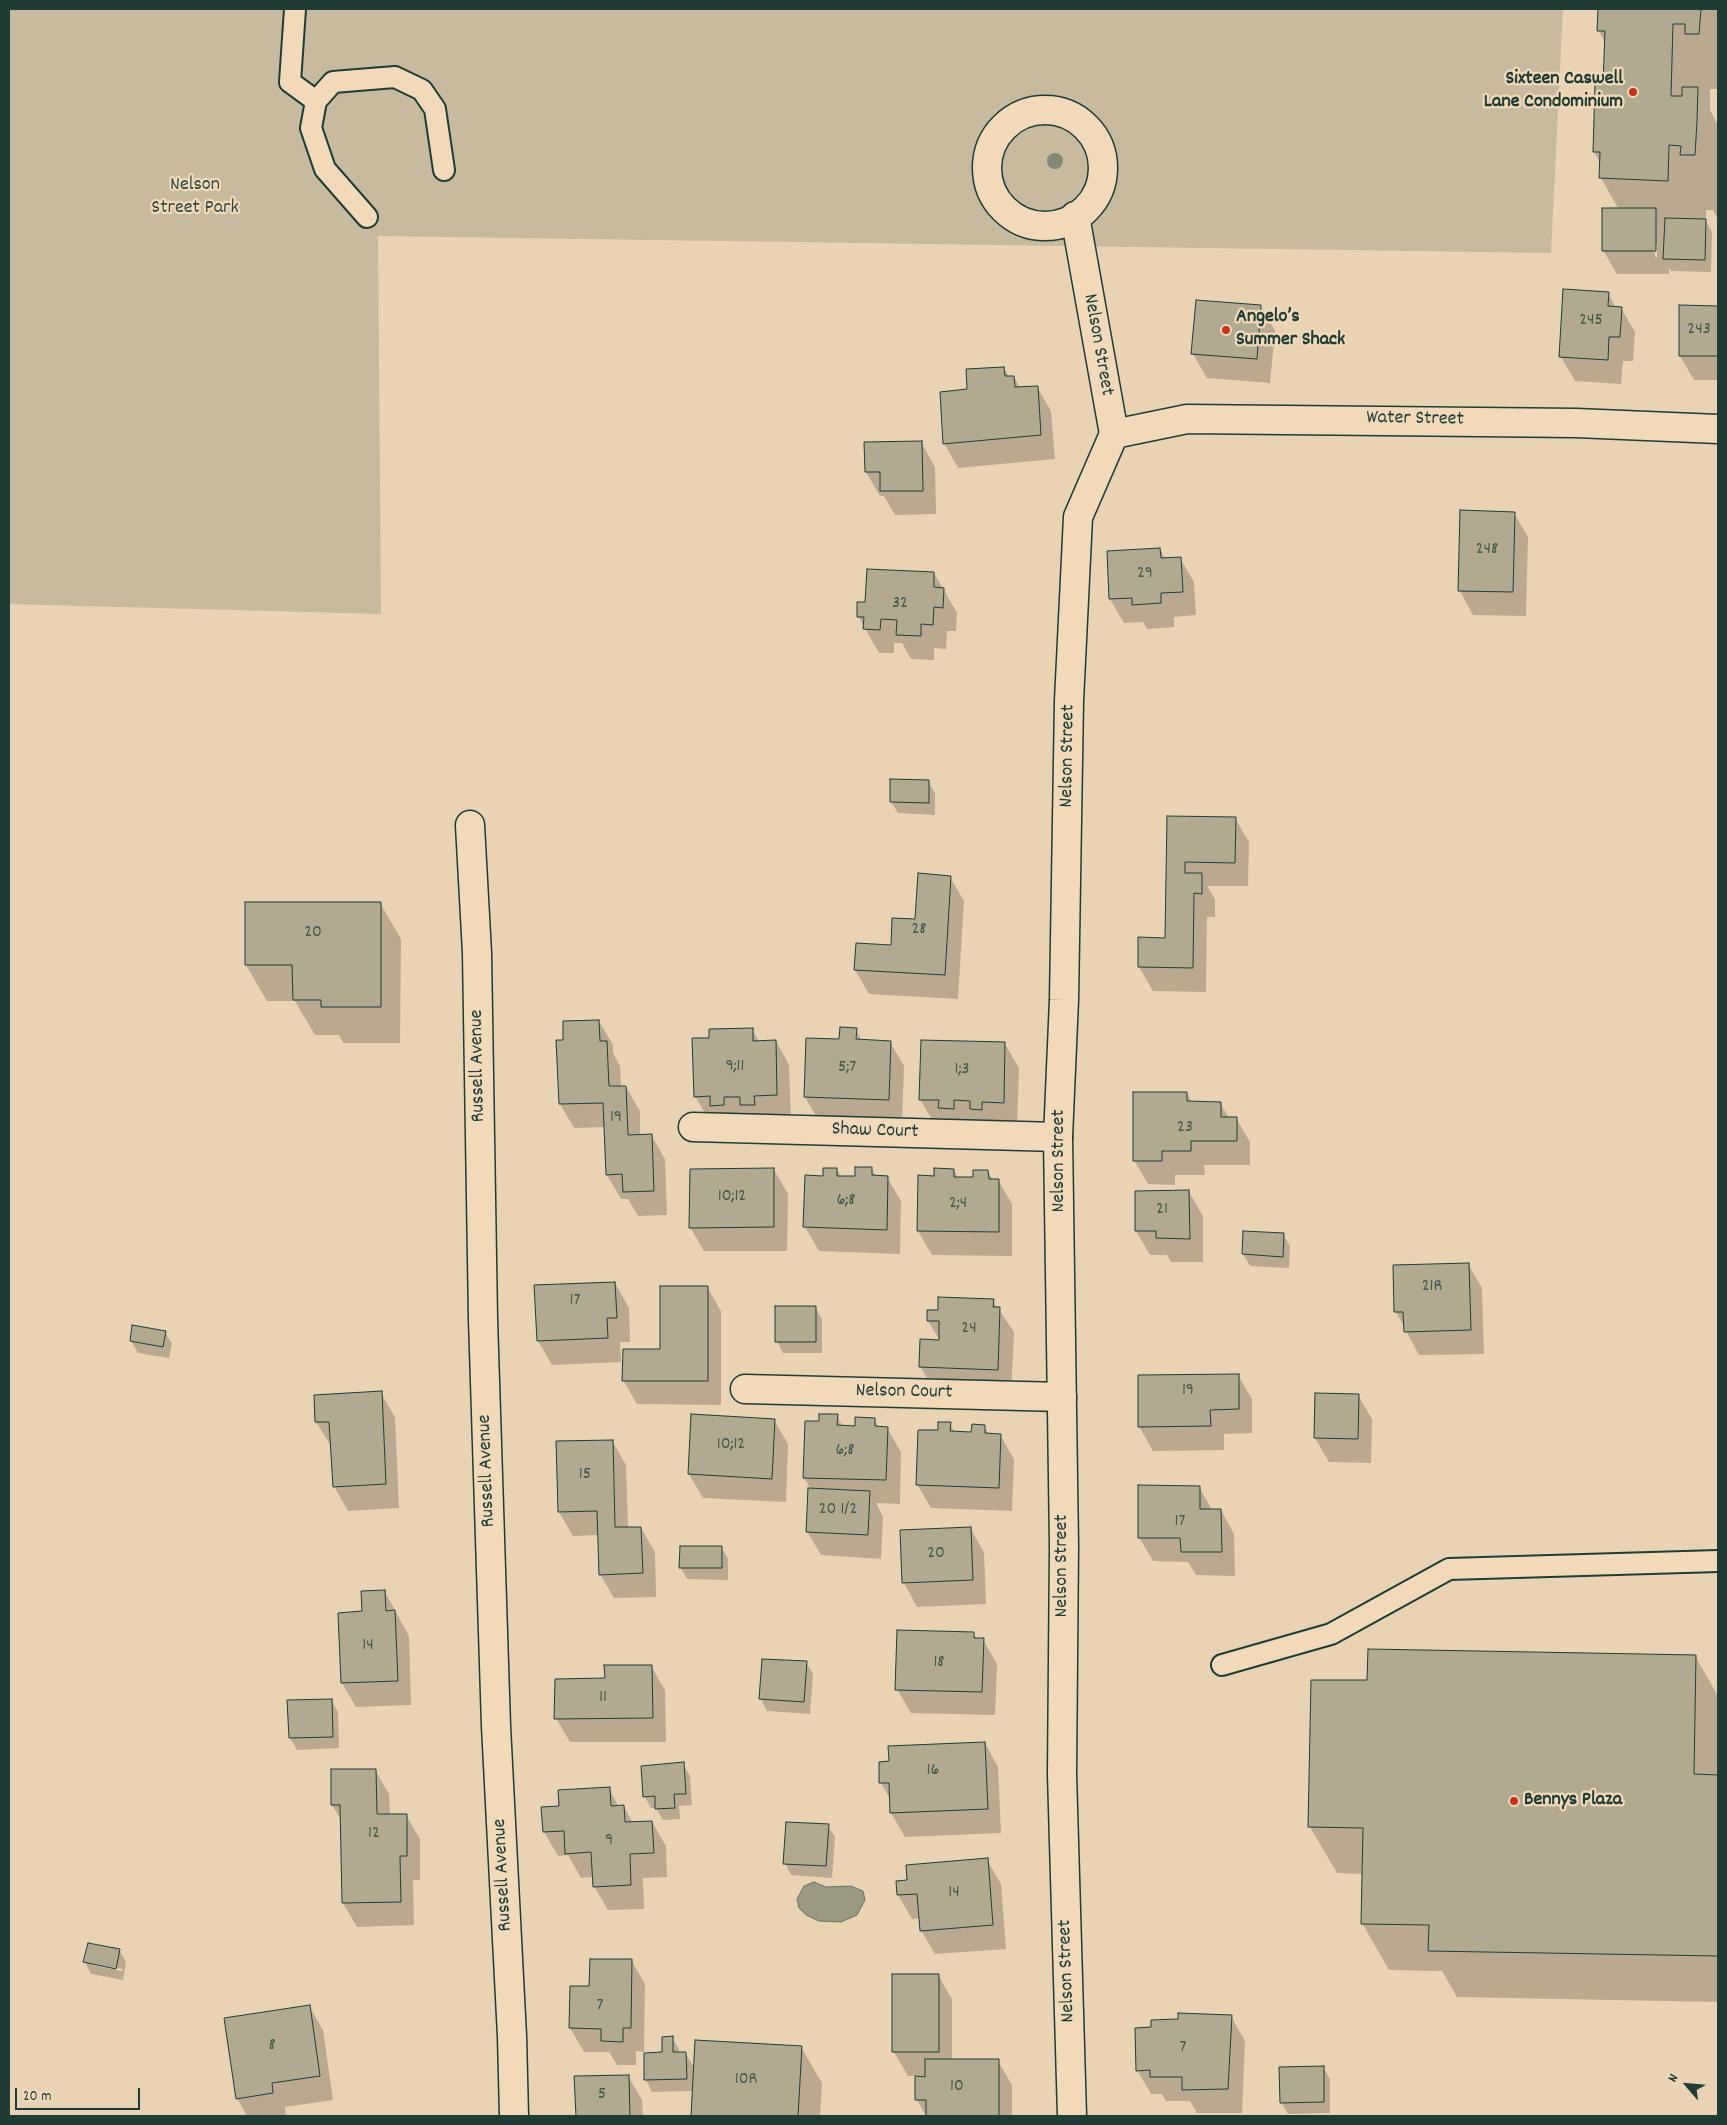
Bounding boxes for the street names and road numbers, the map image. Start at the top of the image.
street label: Nelson Street [1076,292,1118,398]
street label: Water Street [1366,407,1464,433]
street label: Nelson Street [1056,704,1082,808]
street label: Russell Avenue [466,1009,492,1123]
street label: Nelson Street [1048,1109,1072,1213]
street label: Shaw Court [831,1118,919,1146]
street label: Nelson Court [855,1380,953,1406]
street label: Russell Avenue [474,1414,502,1528]
street label: Nelson Street [1051,1514,1075,1618]
street label: Russell Avenue [489,1818,519,1932]
street label: Nelson Street [1054,1919,1082,2023]

